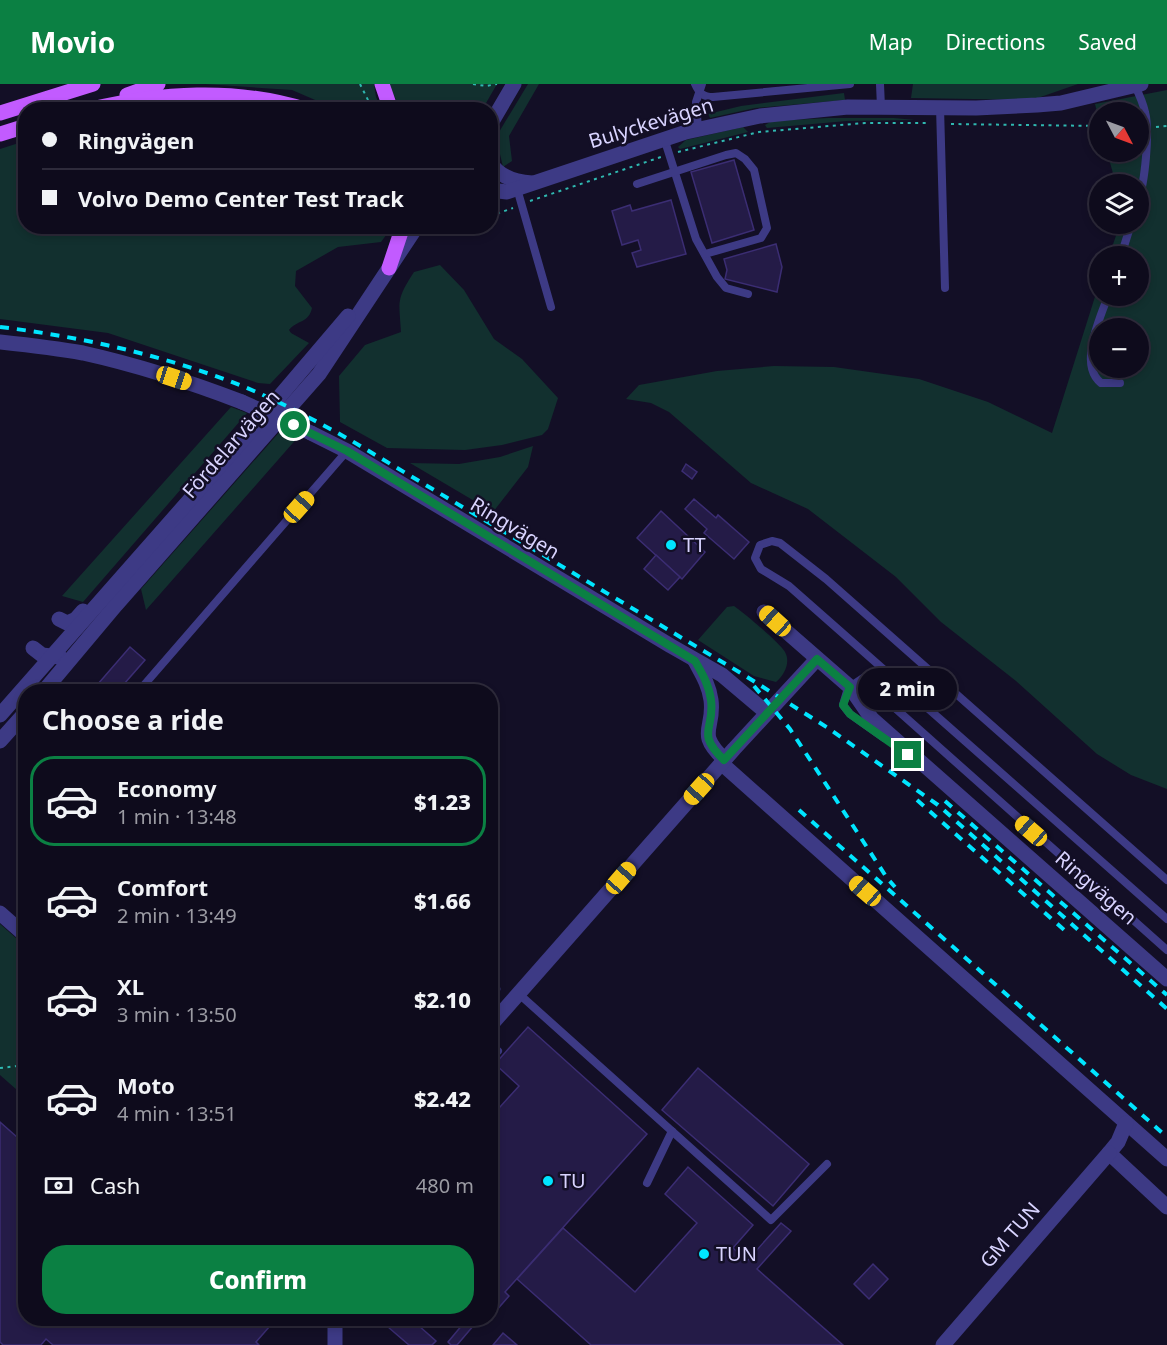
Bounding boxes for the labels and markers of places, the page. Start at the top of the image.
place label: TT [683,531,706,558]
marker: TT [664,538,678,552]
place label: TU [560,1167,586,1194]
marker: TU [541,1174,555,1188]
place label: TUN [716,1240,757,1267]
marker: TUN [697,1247,711,1261]

